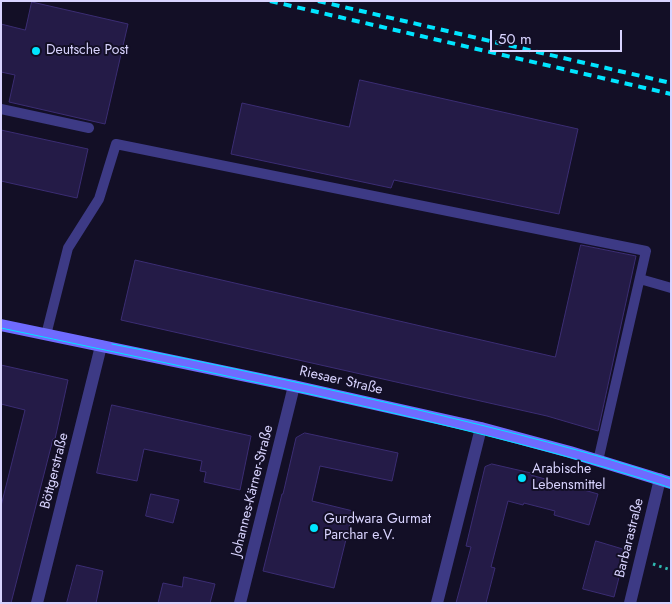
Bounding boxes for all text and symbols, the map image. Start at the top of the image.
scale bar [492,20,624,52]
text: 50 m [498,28,532,50]
place label: Deutsche Post [46,43,128,59]
marker: Deutsche Post [30,45,42,57]
street label: Riesaer Straße [298,363,384,399]
street label: Johannes-Kärner-Straße [229,423,277,559]
street label: Böttgerstraße [37,431,73,511]
place label: Arabische Lebensmittel [532,462,605,494]
marker: Arabische Lebensmittel [516,472,528,484]
street label: Barbarastraße [612,497,648,579]
place label: Gurdwara Gurmat Parchar e.V. [324,512,431,544]
marker: Gurdwara Gurmat Parchar e.V. [308,522,320,534]

